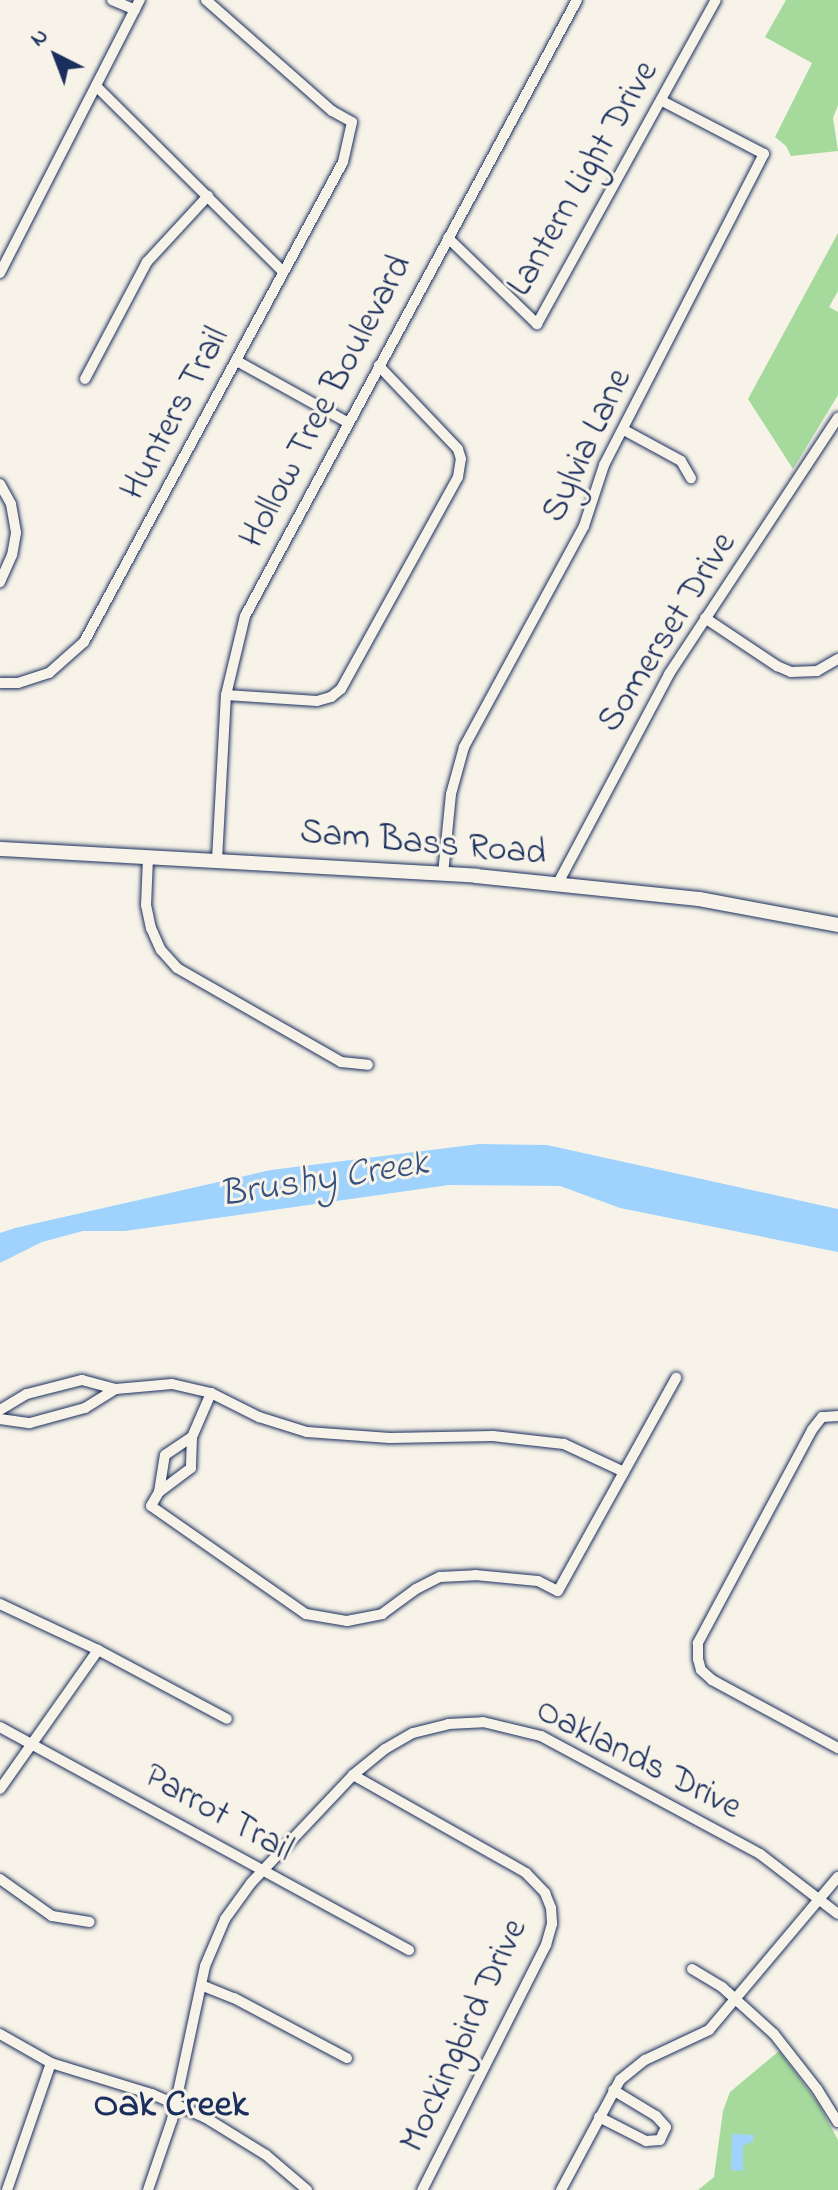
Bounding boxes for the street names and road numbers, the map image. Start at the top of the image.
street label: Lantern Light Drive [499,54,669,304]
street label: Hollow Tree Boulevard [232,248,422,556]
street label: Hunters Trail [112,320,240,508]
street label: Sylvia Lane [534,362,642,530]
street label: Somerset Drive [589,525,747,741]
street label: Sam Bass Road [298,812,548,876]
street label: Oaklands Drive [528,1690,748,1830]
street label: Parrot Trail [136,1755,300,1873]
street label: Mockingbird Drive [392,1913,538,2159]

